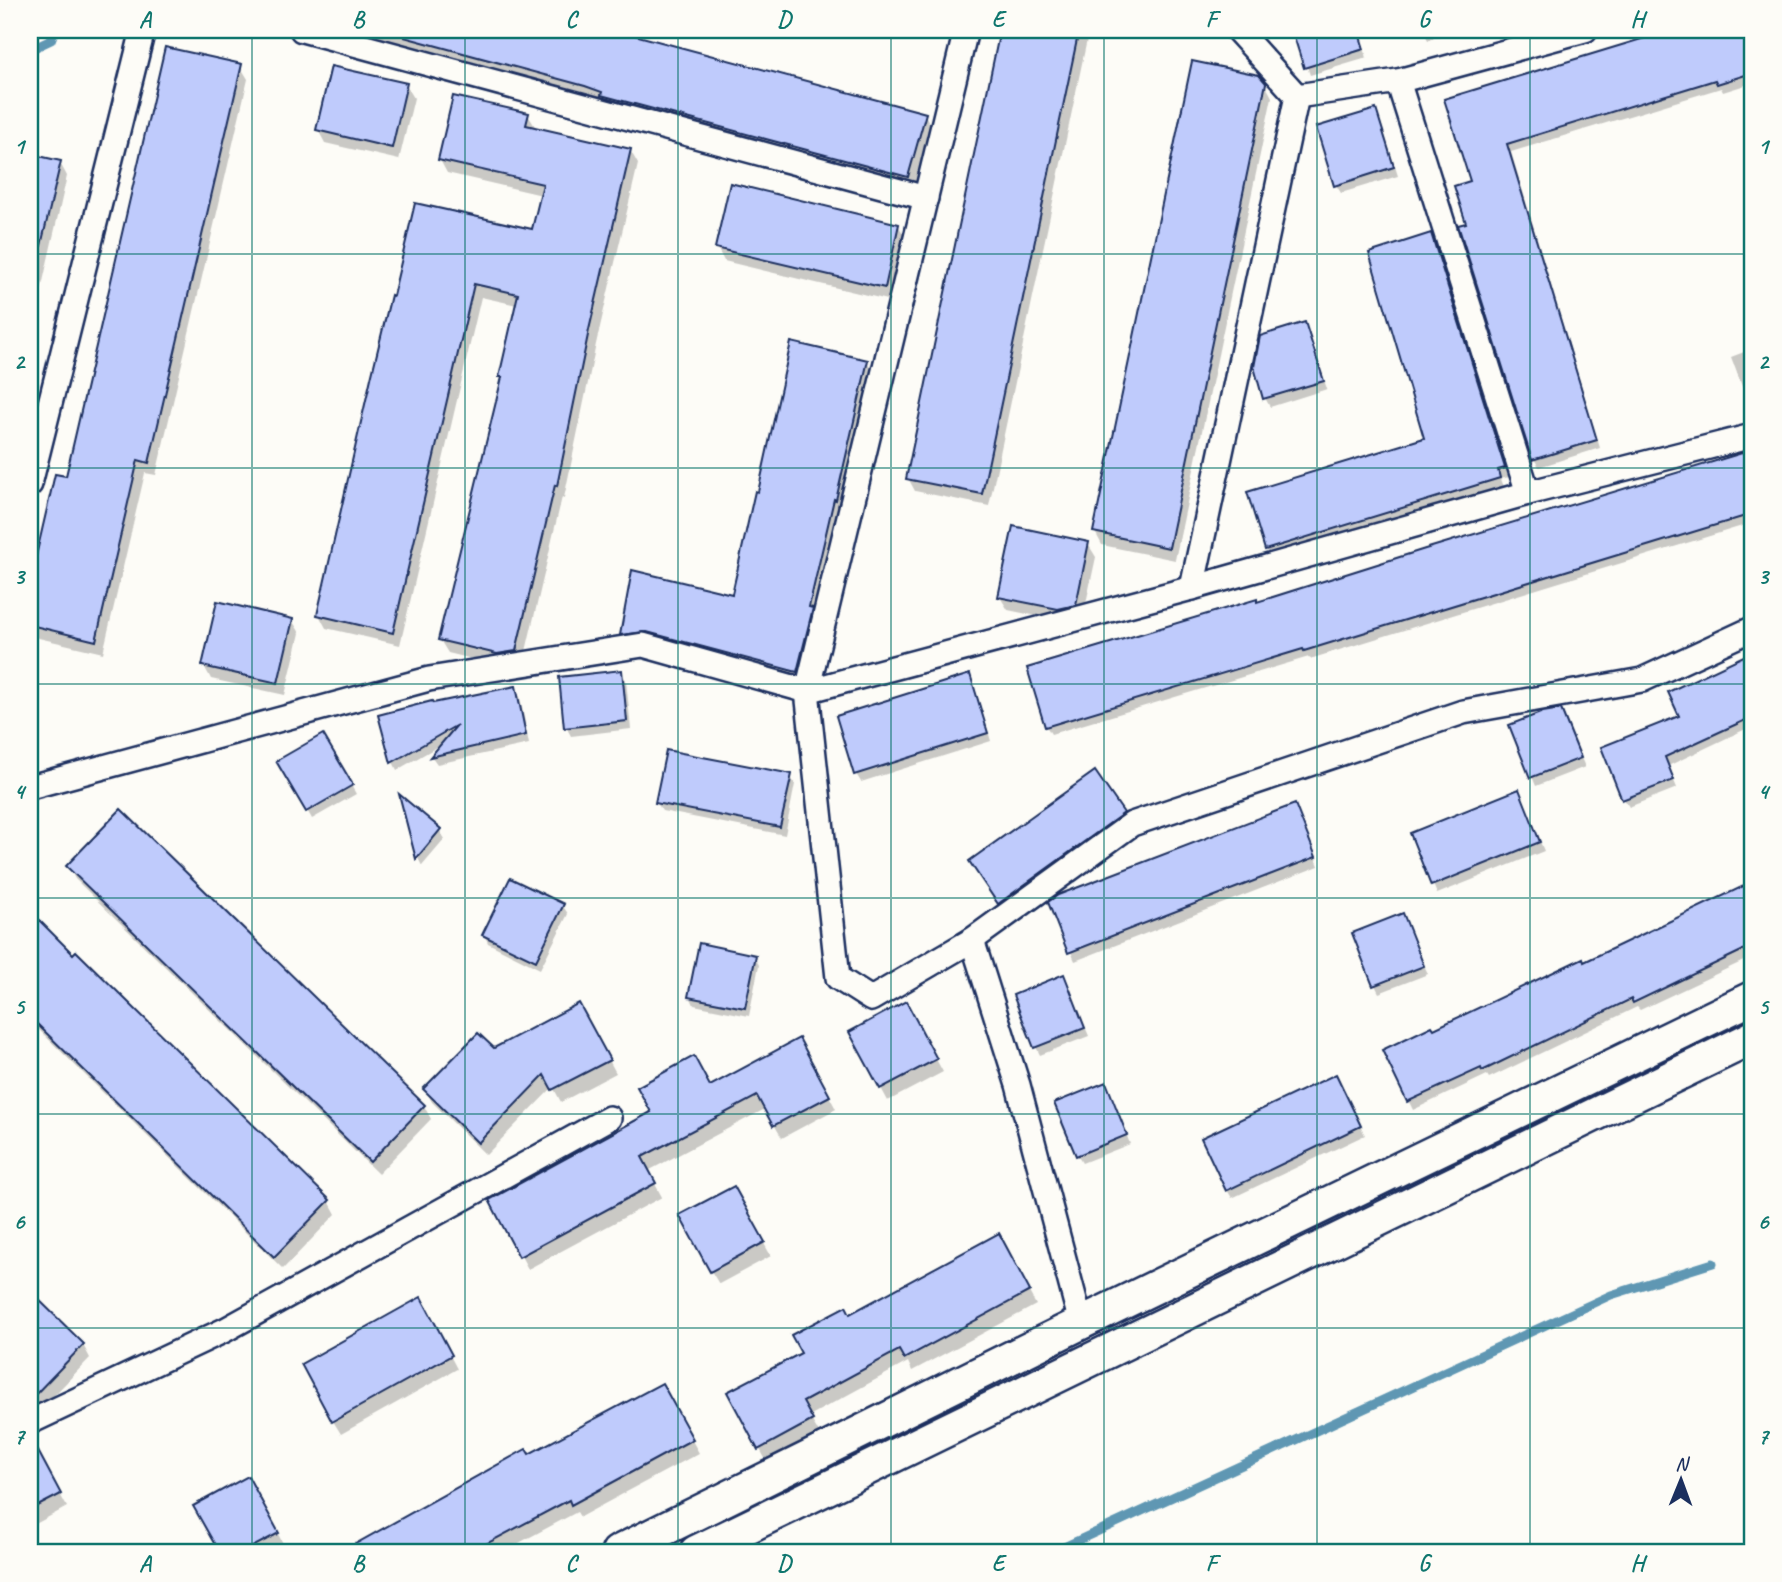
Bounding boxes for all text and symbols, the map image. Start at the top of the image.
text: A [139,5,153,34]
text: B [352,5,366,34]
text: C [566,5,580,34]
text: D [777,5,793,34]
text: E [992,5,1008,34]
text: F [1206,5,1222,34]
text: G [1418,5,1433,34]
text: H [1630,5,1648,34]
text: 1 [14,132,27,161]
text: 1 [1758,132,1771,161]
text: 2 [14,347,27,376]
text: 2 [1758,347,1771,376]
text: 3 [14,562,27,591]
text: 3 [1758,562,1771,591]
text: 4 [14,777,27,806]
text: 4 [1758,777,1771,806]
text: 5 [14,992,26,1021]
text: 5 [1758,992,1770,1021]
text: 6 [14,1207,27,1236]
text: 6 [1758,1207,1771,1236]
text: 7 [14,1422,27,1451]
text: 7 [1758,1422,1771,1451]
north arrow [1646,1446,1716,1516]
text: N [1675,1452,1691,1476]
text: A [139,1549,153,1578]
text: B [352,1549,366,1578]
text: C [566,1549,580,1578]
text: D [777,1549,793,1578]
text: E [992,1549,1008,1578]
text: F [1206,1549,1222,1578]
text: G [1418,1549,1433,1578]
text: H [1630,1549,1648,1578]

